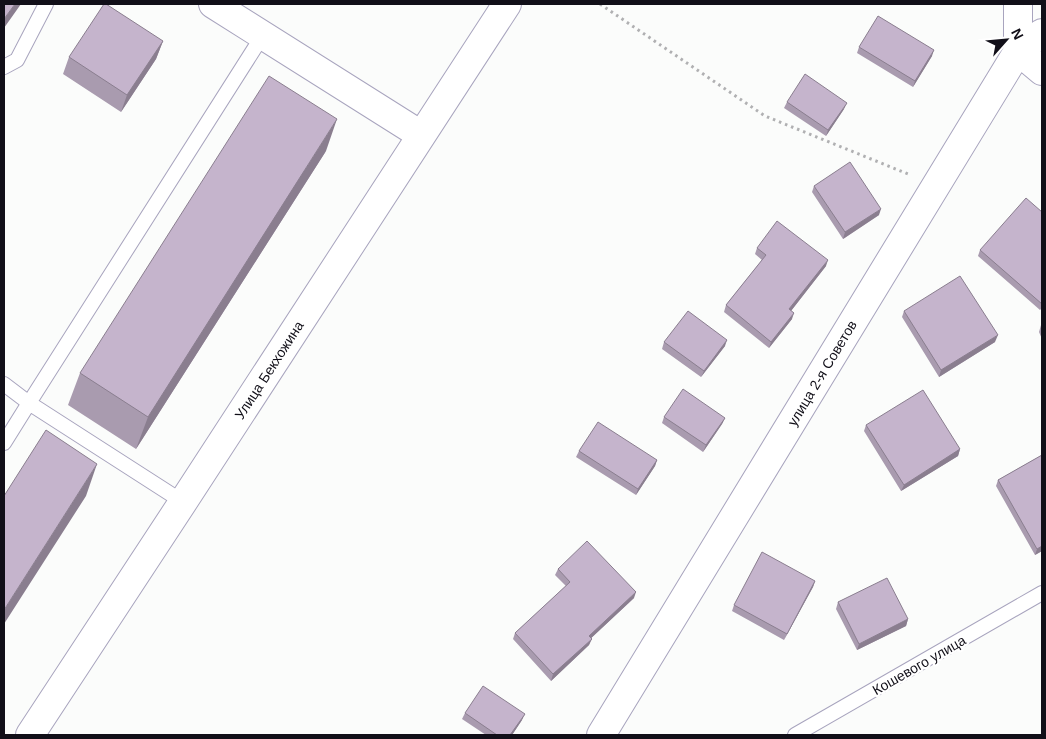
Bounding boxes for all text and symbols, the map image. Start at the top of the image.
north arrow [981,15,1031,65]
text: N [1008,26,1027,42]
street label: улица 2-я Советов [784,317,860,429]
street label: Улица Бекхожина [231,318,307,422]
street label: Кошевого улица [870,632,969,698]

